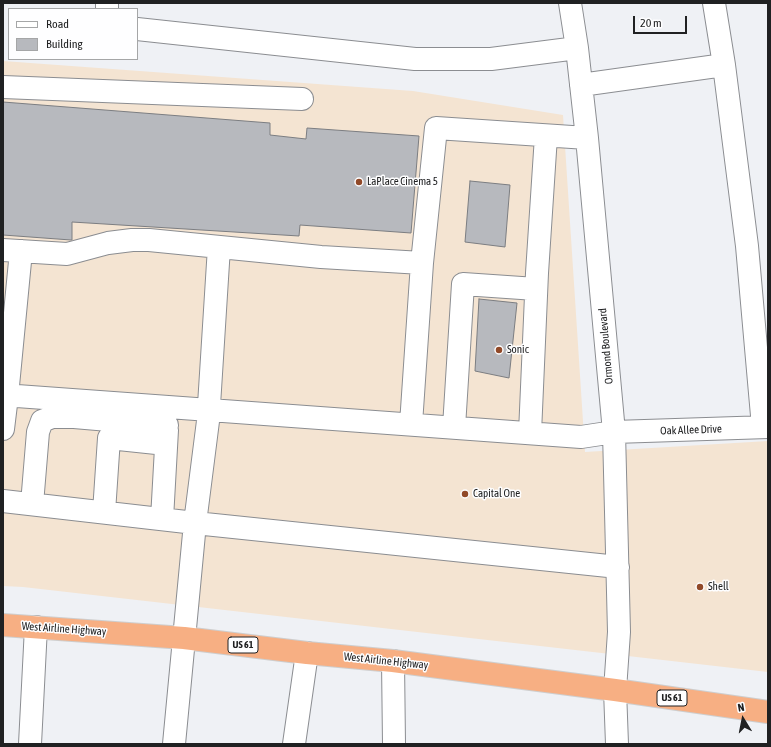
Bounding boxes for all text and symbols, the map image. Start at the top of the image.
legend [8,8,138,60]
scale bar [635,8,689,34]
text: 20 m [640,16,662,30]
text: Road [46,17,69,31]
text: Building [46,37,83,51]
place label: LaPlace Cinema 5 [367,175,438,189]
marker: LaPlace Cinema 5 [354,177,364,187]
street label: Ormond Boulevard [596,307,616,385]
place label: Sonic [507,343,529,357]
marker: Sonic [494,345,504,355]
street label: Oak Allee Drive [660,422,722,438]
place label: Capital One [473,487,520,501]
marker: Capital One [460,489,470,499]
place label: Shell [708,580,729,594]
marker: Shell [695,582,705,592]
street label: West Airline Highway [21,619,107,639]
road number: US 61 [228,637,258,653]
street label: West Airline Highway [343,650,429,672]
road number: US 61 [657,690,687,706]
north arrow [723,699,763,739]
text: N [737,701,745,714]

